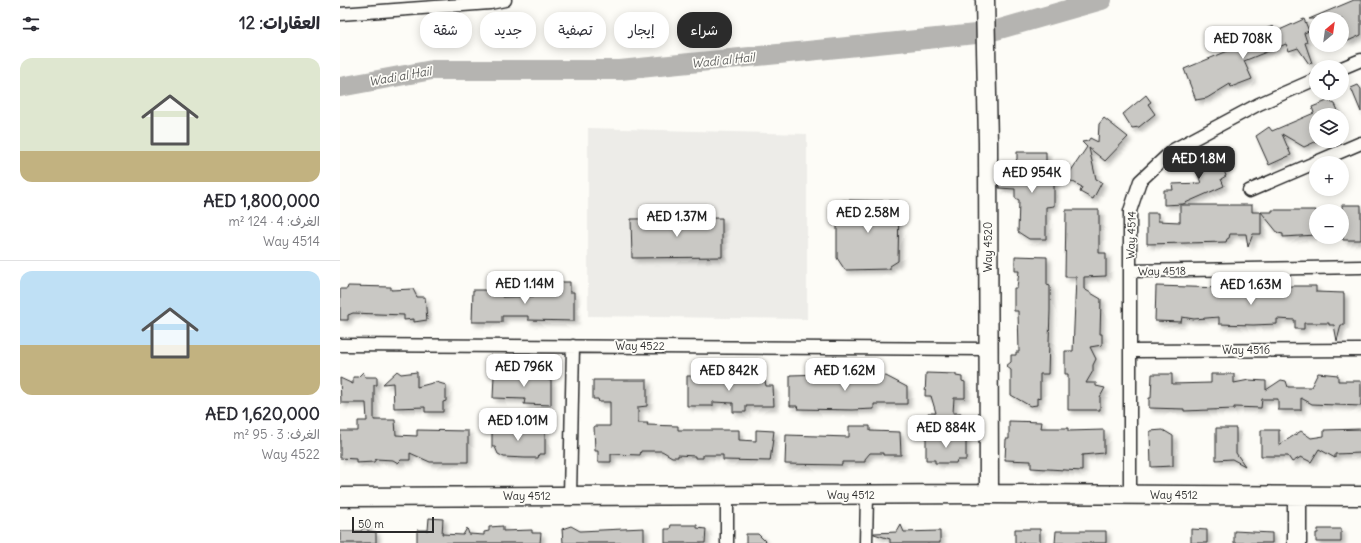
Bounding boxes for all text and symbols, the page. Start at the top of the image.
text: العقارات: 12 [239,12,320,34]
chip: شقة [420,12,472,48]
chip: جديد [480,12,536,48]
chip: تصفية [544,12,606,48]
chip: إيجار [614,12,669,48]
chip: شراء [677,12,732,48]
north arrow [1309,12,1349,52]
map controls [1309,12,1349,244]
icon: filters [20,13,42,35]
pin: AED 708K [1202,26,1284,60]
text: AED 708K [1214,30,1272,47]
water label: Wadi al Hail [691,49,757,71]
button: locate [1309,60,1349,100]
water label: Wadi al Hail [368,63,435,89]
icon: home [134,84,206,156]
button: layers [1309,108,1349,148]
pin: AED 1.8M [1158,146,1240,180]
text: AED 1.8M [1172,150,1226,167]
button: + [1309,156,1349,196]
pin: AED 954K [991,160,1073,194]
text: AED 954K [1003,164,1061,181]
text: AED 1,800,000 [203,190,320,212]
pin: AED 2.58M [822,200,914,234]
pin: AED 1.37M [631,204,723,238]
text: AED 2.58M [836,204,900,221]
button: − [1309,204,1349,244]
text: AED 1.37M [647,208,707,225]
street label: Way 4514 [1123,211,1139,259]
text: الغرف: 4 · 124 m² [228,213,320,230]
street label: Way 4520 [981,222,995,272]
text: Way 4514 [263,233,320,250]
street label: Way 4518 [1138,264,1186,278]
pin: AED 1.14M [479,271,571,305]
pin: AED 1.63M [1205,272,1297,306]
text: AED 1.14M [496,275,554,292]
text: AED 1.63M [1220,276,1282,293]
icon: home [134,297,206,369]
street label: Way 4522 [615,339,665,353]
street label: Way 4516 [1222,343,1270,357]
pin: AED 796K [483,354,565,388]
text: AED 796K [495,358,553,375]
pin: AED 842K [688,358,770,392]
pin: AED 1.62M [799,358,891,392]
text: AED 842K [700,362,758,379]
text: AED 1.62M [814,362,876,379]
text: AED 1,620,000 [205,403,320,425]
pin: AED 1.01M [472,408,564,442]
text: AED 1.01M [488,412,548,429]
pin: AED 884K [905,415,987,449]
text: AED 884K [917,419,975,436]
text: الغرف: 3 · 95 m² [233,426,320,443]
text: Way 4522 [262,446,320,463]
street label: Way 4512 [827,488,875,502]
street label: Way 4512 [1150,488,1198,502]
street label: Way 4512 [503,489,551,503]
scale bar [352,515,434,534]
text: 50 m [358,517,384,531]

